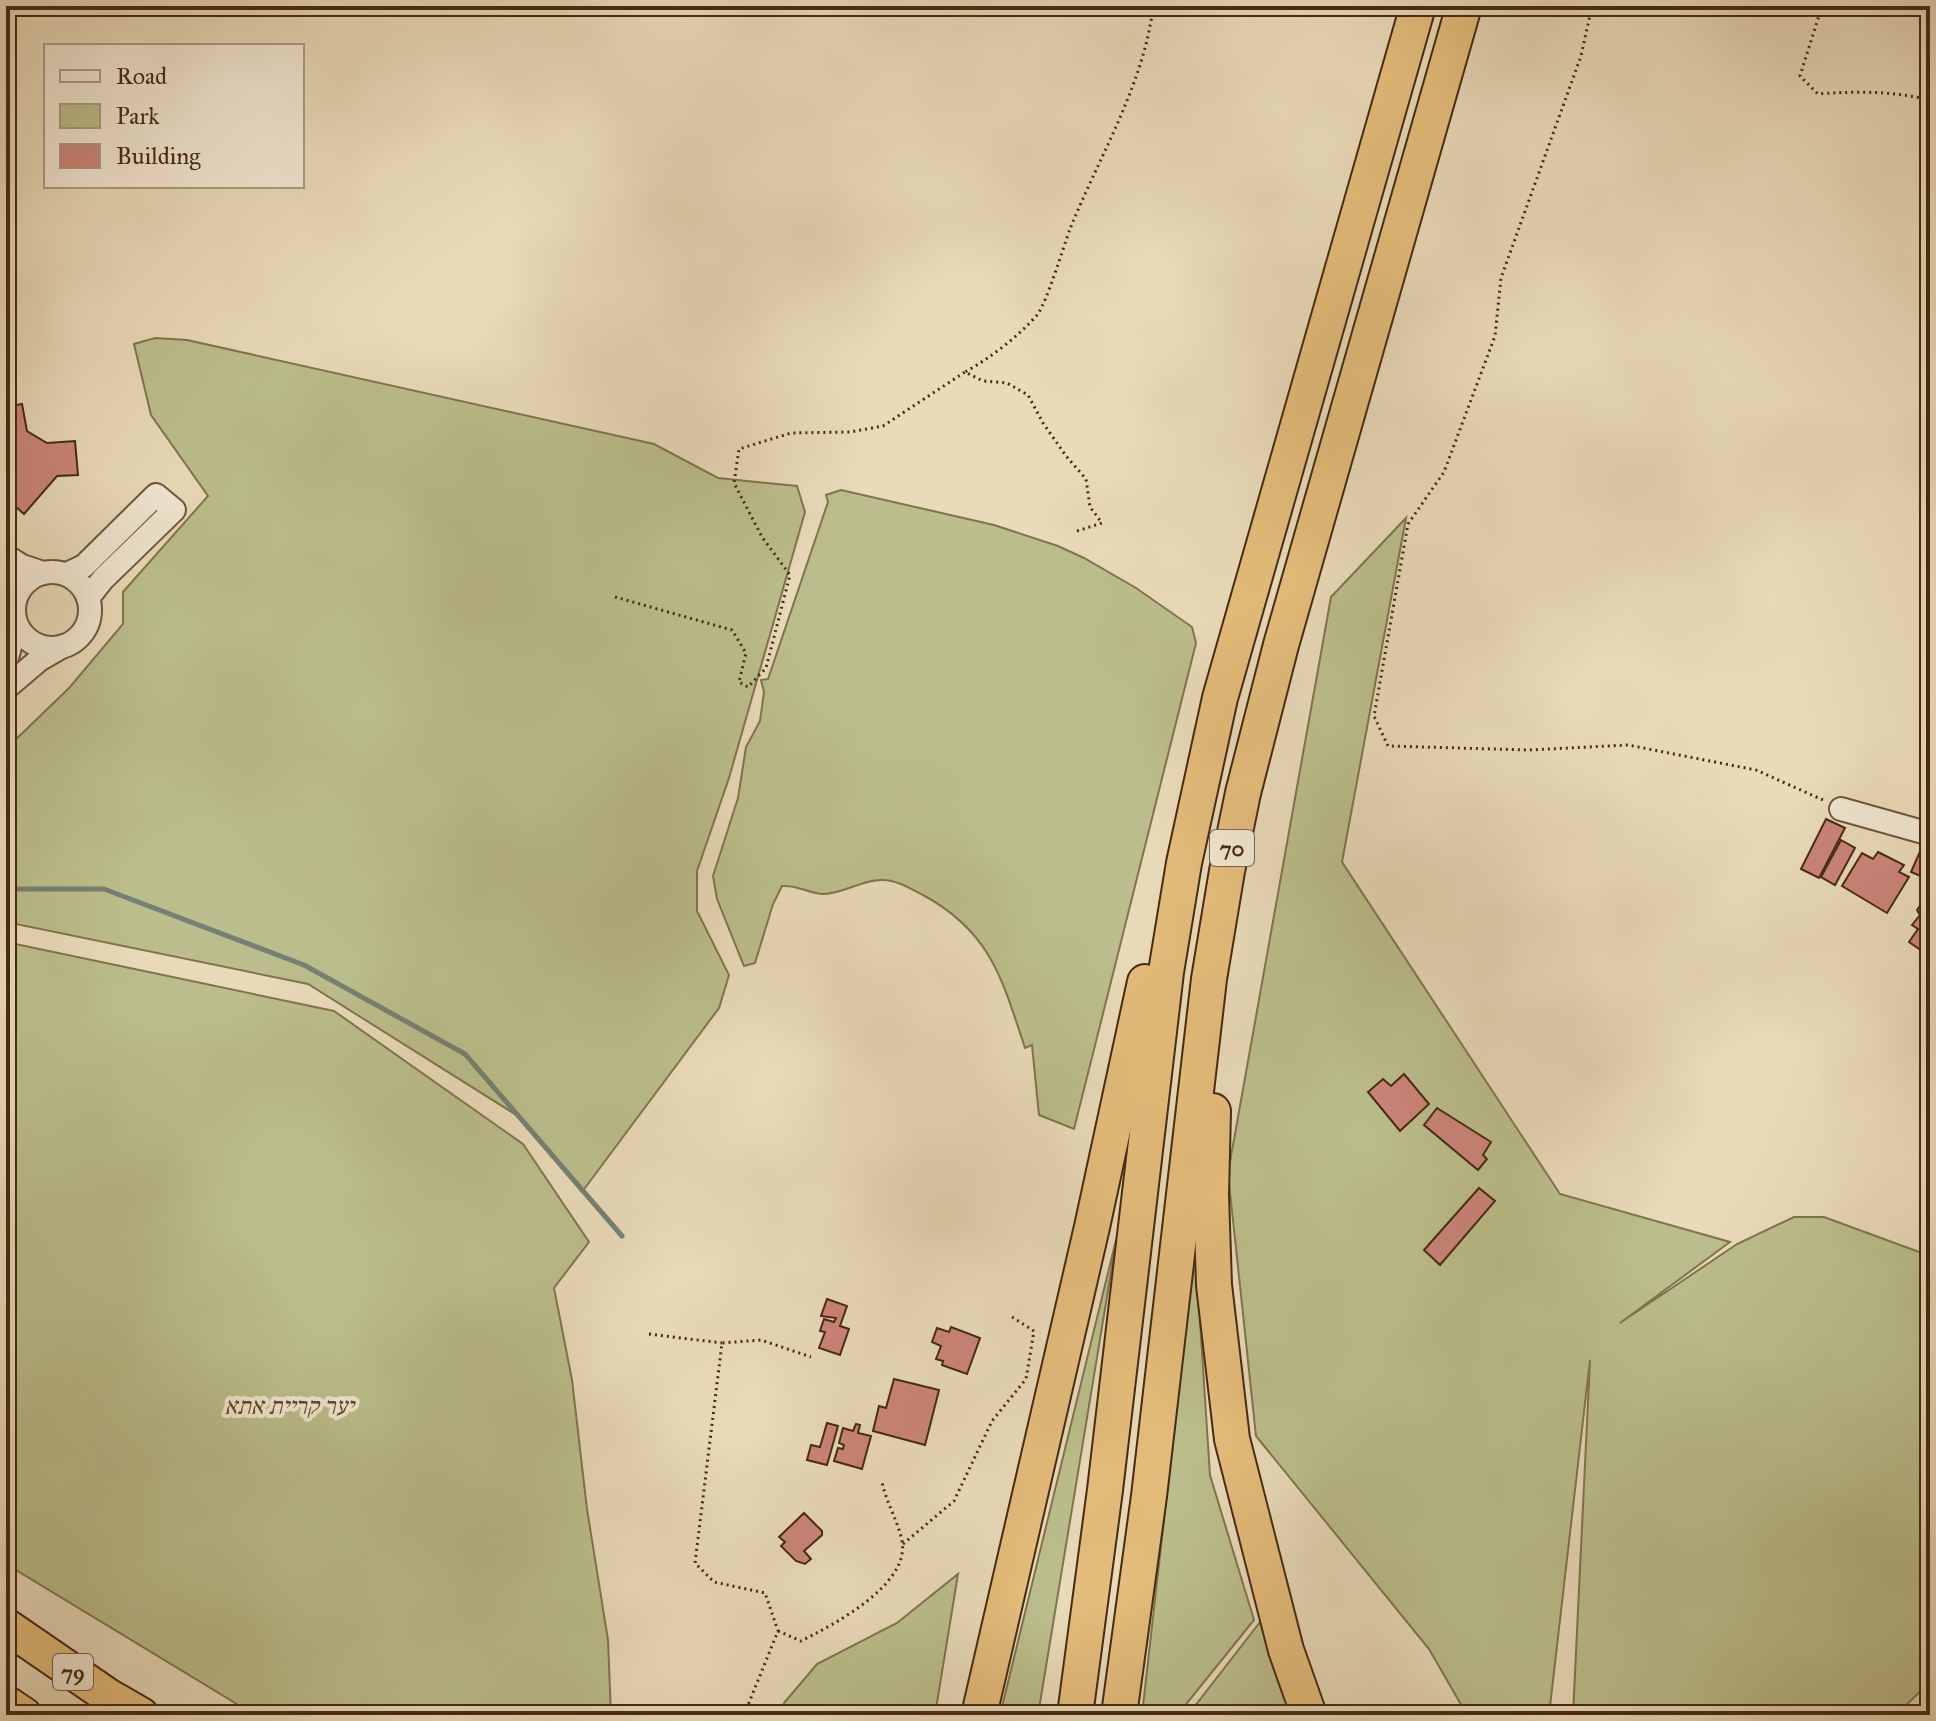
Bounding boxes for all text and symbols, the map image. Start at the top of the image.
legend [44,44,304,188]
text: Road [116,61,167,91]
text: Park [116,101,160,131]
text: Building [116,141,201,171]
road number: 70 [1210,830,1254,866]
park label: יער קריית אתא [225,1391,356,1421]
road number: 79 [53,1654,93,1690]

